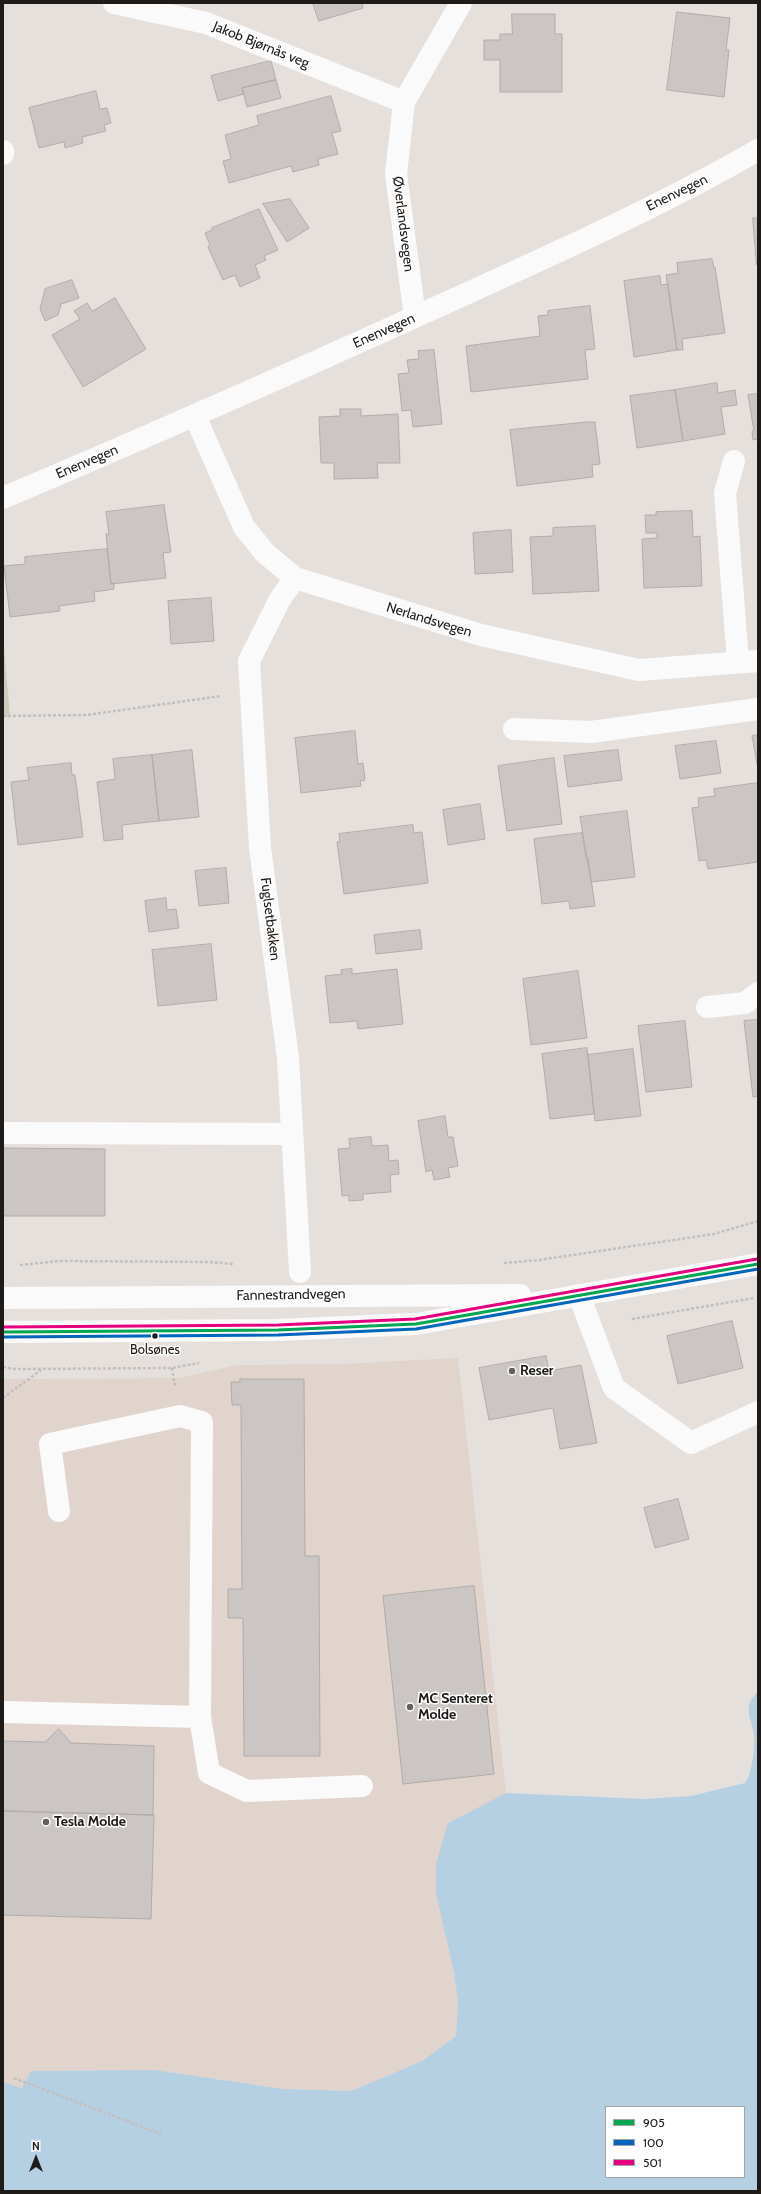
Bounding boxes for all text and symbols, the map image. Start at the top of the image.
street label: Jakob Bjørnås veg [210,18,312,72]
street label: Enenvegen [644,171,710,215]
street label: Øverlandsvegen [389,175,417,273]
street label: Enenvegen [350,310,418,352]
street label: Enenvegen [53,441,121,483]
street label: Nerlandsvegen [384,599,474,641]
street label: Fuglsetbakken [257,876,283,962]
street label: Fannestrandvegen [236,1286,346,1304]
marker: Bolsønes [150,1331,160,1341]
place label: Bolsønes [130,1342,180,1358]
place label: Reser [520,1363,553,1379]
marker: Reser [507,1366,517,1376]
place label: MC Senteret Molde [418,1691,493,1724]
marker: MC Senteret Molde [405,1702,415,1712]
place label: Tesla Molde [54,1814,126,1830]
marker: Tesla Molde [41,1817,51,1827]
legend [605,2106,745,2178]
text: 905 [643,2115,665,2130]
text: 100 [643,2135,664,2150]
north arrow [16,2138,56,2178]
text: N [32,2139,40,2153]
text: 501 [643,2155,662,2170]

